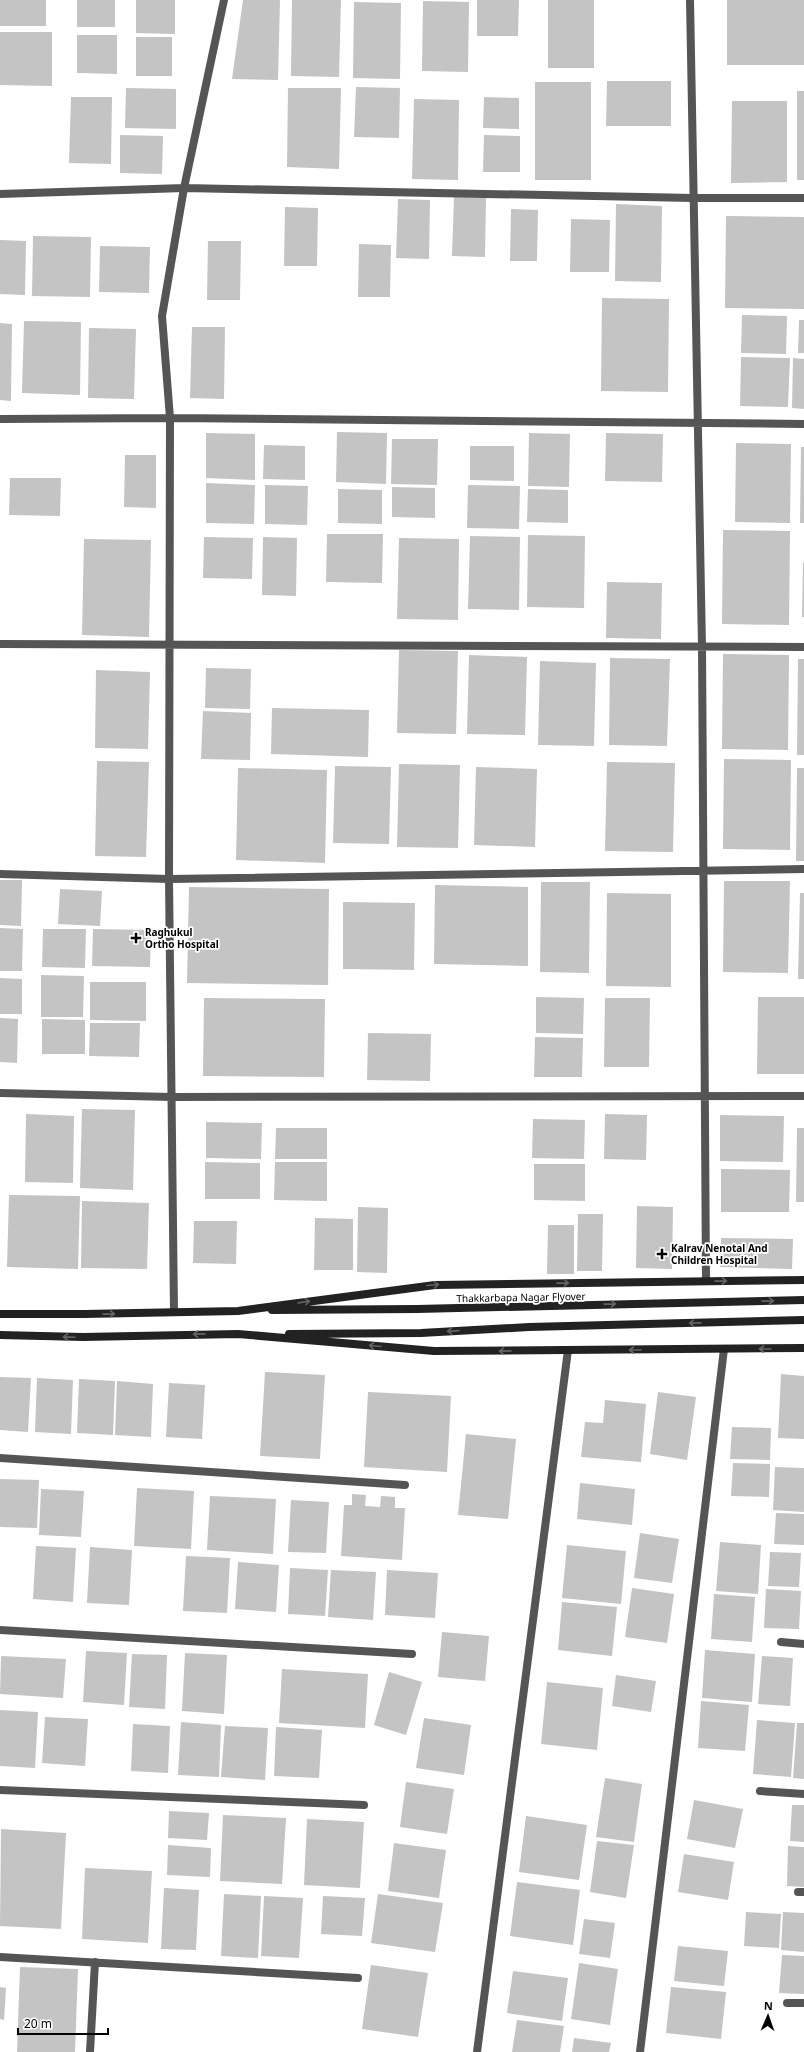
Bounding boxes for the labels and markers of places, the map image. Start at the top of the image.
place label: Raghukul Ortho Hospital [145,925,219,951]
marker: Raghukul Ortho Hospital [130,932,142,944]
place label: Kalrav Nenotal And Children Hospital [671,1241,768,1267]
marker: Kalrav Nenotal And Children Hospital [656,1248,668,1260]

